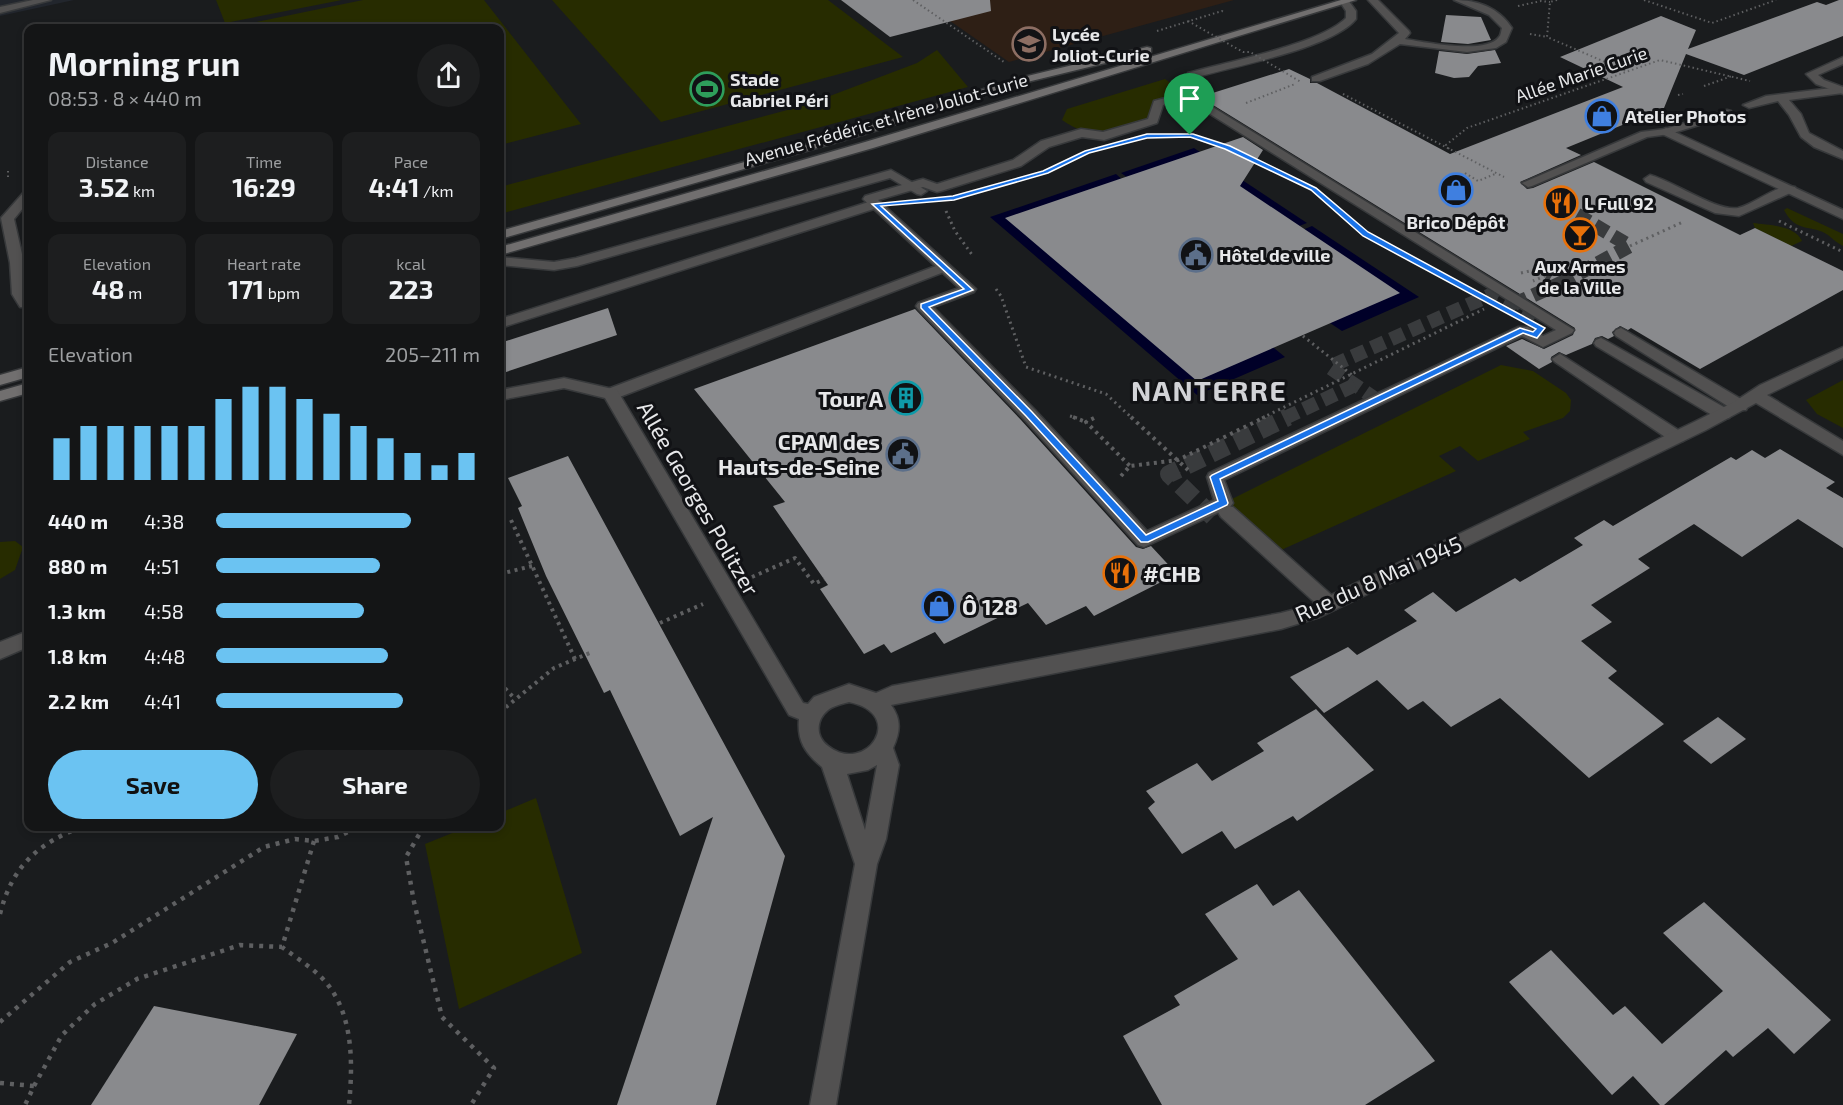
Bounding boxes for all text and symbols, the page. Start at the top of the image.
place label: Lycée Joliot-Curie [1052,23,1150,66]
school or university icon: Lycée Joliot-Curie [1011,26,1047,62]
street label: Allée Marie Curie [1512,41,1650,107]
text: Morning run [48,43,240,83]
button: share [417,44,480,107]
place label: Stade Gabriel Péri [730,68,829,111]
street label: Avenue Frédéric et Irène Joliot-Curie [742,68,1030,170]
sports icon: Stade Gabriel Péri [689,71,725,107]
pin [1164,73,1215,135]
icon: arrive [1173,82,1206,115]
text: 08:53 · 8 × 440 m [48,86,202,110]
shop icon: Atelier Photos [1584,98,1620,134]
place label: Atelier Photos [1625,105,1746,127]
text: Distance [85,152,149,171]
text: Time [246,152,282,171]
text: Pace [394,152,428,171]
text: 3.52 [79,171,129,202]
text: 16:29 [232,171,296,202]
text: 4:41 [368,171,420,202]
shop icon: Brico Dépôt [1438,172,1474,208]
text: km [129,181,155,200]
text: /km [420,181,454,200]
restaurant icon: L Full 92 [1543,185,1579,221]
place label: L Full 92 [1584,192,1654,214]
place label: Brico Dépôt [1407,211,1506,233]
bar icon: Aux Armes de la Ville [1562,217,1598,253]
public building icon: Hôtel de ville [1178,237,1214,273]
place label: Hôtel de ville [1219,244,1330,266]
text: Elevation [83,254,151,273]
text: Heart rate [227,254,301,273]
text: kcal [396,254,426,273]
place label: Aux Armes de la Ville [1534,255,1626,298]
text: 48 [92,273,125,304]
text: 171 [228,273,264,304]
text: 223 [389,273,433,304]
text: m [125,283,142,302]
text: bpm [264,283,300,302]
text: Elevation [48,342,133,366]
text: 205–211 m [385,342,480,366]
district label: NANTERRE [1131,373,1287,407]
building icon: Tour A [888,380,924,416]
place label: Tour A [818,385,884,411]
street label: Allée Georges Politzer [633,396,765,600]
place label: CPAM des Hauts-de-Seine [718,428,880,479]
public building icon: CPAM des Hauts-de-Seine [885,436,921,472]
text: 440 m [48,509,108,533]
text: 4:38 [144,509,184,533]
street label: Rue du 8 Mai 1945 [1291,530,1465,626]
text: 880 m [48,554,107,578]
text: 4:51 [144,554,180,578]
restaurant icon: #CHB [1102,555,1138,591]
place label: #CHB [1143,560,1201,586]
shop icon: Ô 128 [921,588,957,624]
place label: Ô 128 [962,593,1018,619]
text: 1.3 km [48,599,106,623]
text: 4:58 [144,599,184,623]
text: 1.8 km [48,644,107,668]
text: 4:48 [144,644,185,668]
text: 2.2 km [48,689,109,713]
text: 4:41 [144,689,181,713]
button: Save [48,750,258,819]
button: Share [270,750,480,819]

